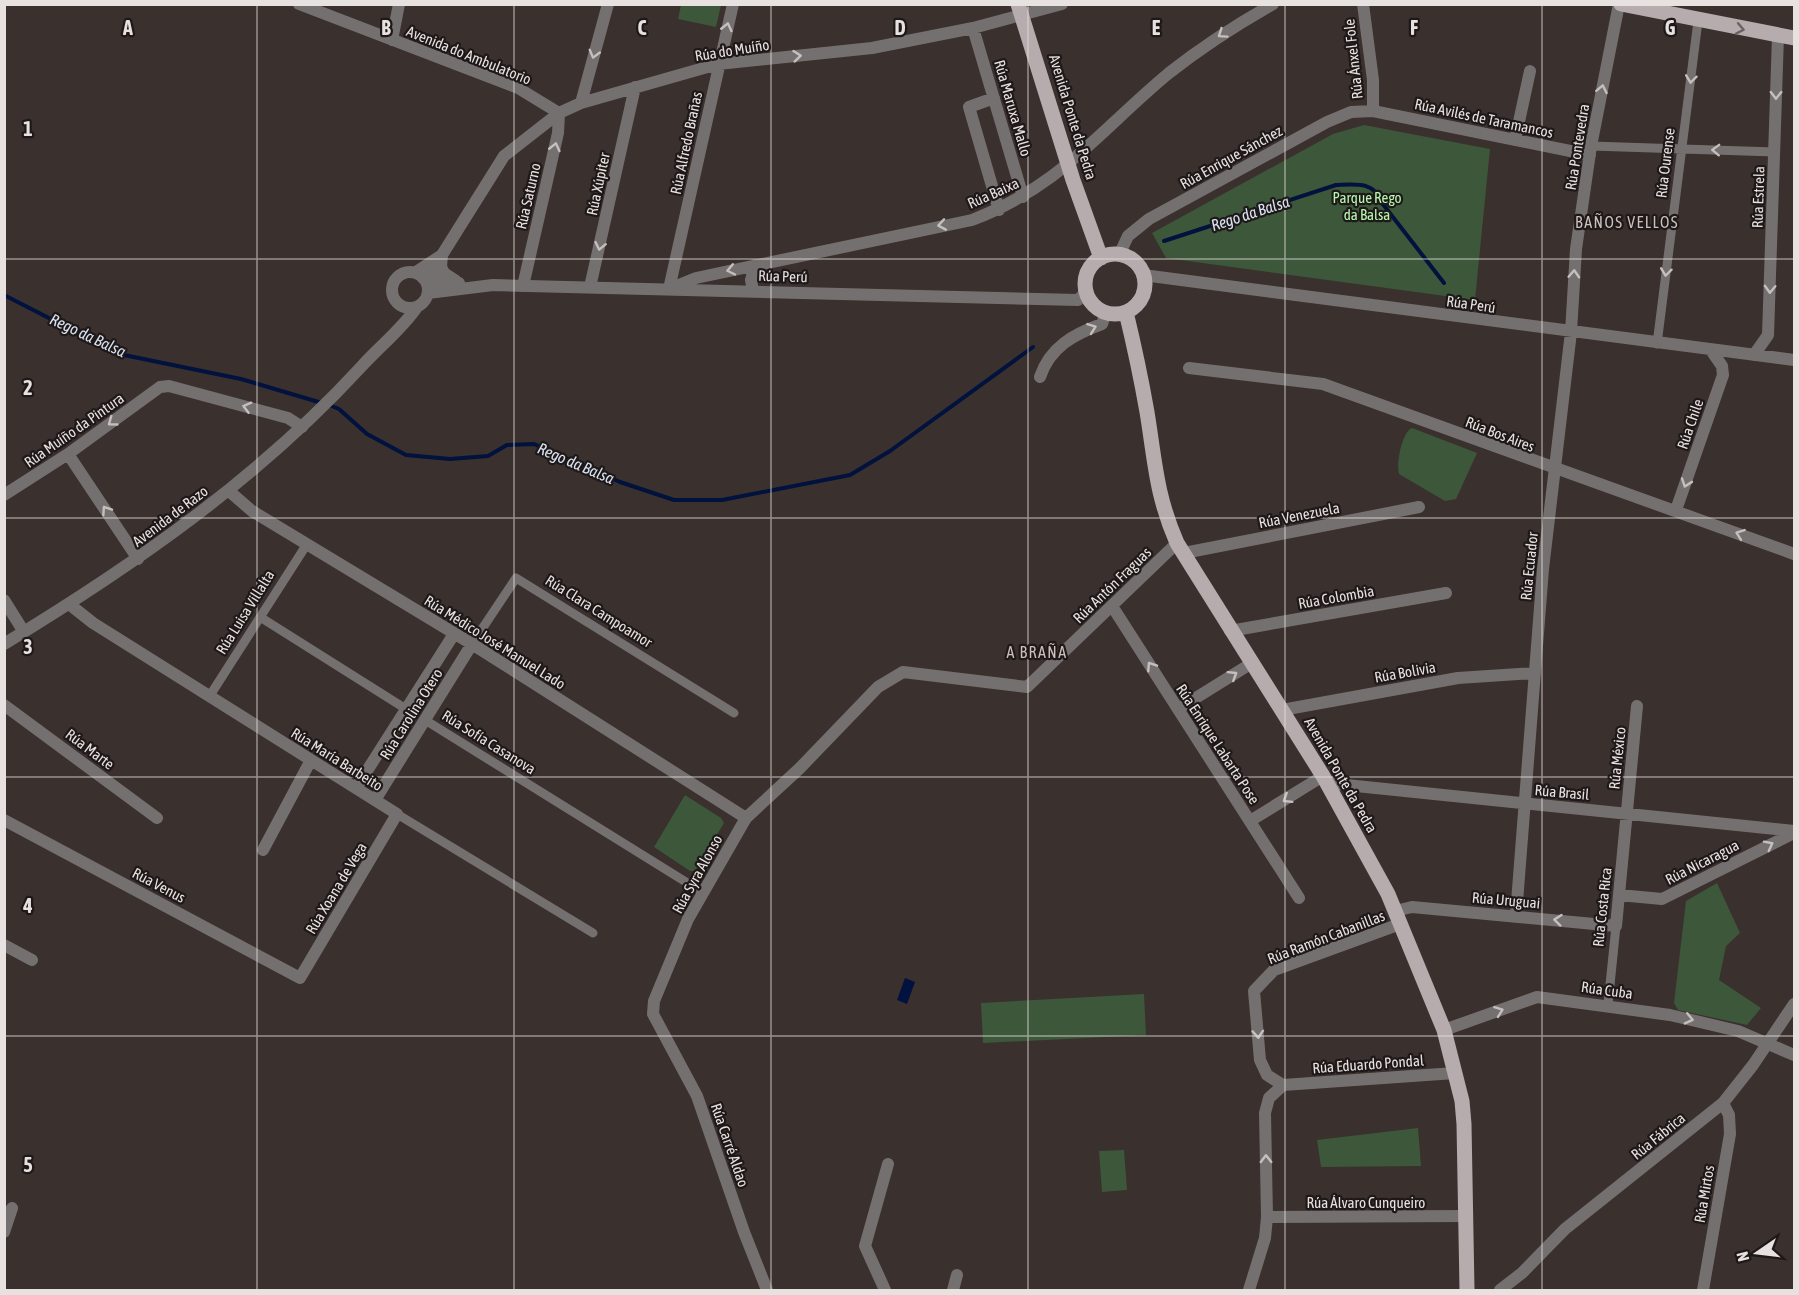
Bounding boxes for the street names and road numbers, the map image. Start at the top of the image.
street label: Rúa Ánxel Fole [1340,18,1366,100]
street label: Avenida do Ambulatorio [404,22,534,88]
street label: Rúa do Muíño [694,36,770,64]
street label: Avenida Ponte da Pedra [1046,52,1100,182]
street label: Rúa Maruxa Mallo [991,58,1035,158]
street label: Rúa Alfredo Brañas [667,90,705,196]
street label: Rúa Avilés de Taramancos [1413,95,1555,141]
street label: Rúa Pontevedra [1562,103,1592,191]
street label: Rúa Enrique Sánchez [1177,122,1286,192]
street label: Rúa Ourense [1652,127,1678,199]
street label: Rúa Xúpiter [583,151,613,217]
street label: Rúa Saturno [512,161,544,231]
street label: Rúa Estrela [1748,166,1768,228]
street label: Rúa Baixa [965,174,1021,212]
street label: Rúa Perú [758,267,808,285]
street label: Rúa Perú [1445,292,1497,316]
street label: Rúa Muíño da Pintura [21,389,127,471]
street label: Rúa Chile [1674,397,1707,451]
street label: Rúa Bos Aires [1463,413,1537,455]
street label: Avenida de Razo [129,482,211,550]
street label: Rúa Venezuela [1257,499,1341,531]
street label: Rúa Ecuador [1517,530,1541,601]
street label: Rúa Antón Fraguas [1069,544,1155,626]
street label: Rúa Luisa Villalta [212,567,278,657]
street label: Rúa Clara Campoamor [543,571,656,651]
street label: Rúa Colombia [1297,582,1375,612]
street label: Rúa Médico José Manuel Lado [421,592,569,692]
street label: Rúa Bolivia [1373,658,1437,686]
street label: Rúa Carolina Otero [376,665,446,763]
street label: Rúa Enrique Labarta Pose [1173,681,1263,807]
street label: Rúa Sofía Casanova [439,706,539,778]
street label: Avenida Ponte da Pedra [1301,714,1381,836]
street label: Rúa María Barbeito [288,724,386,794]
street label: Rúa Marte [62,725,118,773]
street label: Rúa México [1605,726,1629,790]
street label: Rúa Brasil [1534,781,1590,803]
street label: Rúa Syra Alonso [668,832,726,916]
street label: Rúa Nicaragua [1662,836,1742,888]
street label: Rúa Xoana de Vega [302,839,370,937]
street label: Rúa Venus [130,864,188,906]
street label: Rúa Costa Rica [1589,866,1615,948]
street label: Rúa Uruguai [1471,889,1541,911]
street label: Rúa Ramón Cabanillas [1265,907,1387,967]
street label: Rúa Cuba [1580,978,1634,1002]
street label: Rúa Eduardo Pondal [1312,1052,1424,1076]
street label: Rúa Carré Aldao [708,1101,752,1189]
street label: Rúa Fábrica [1628,1109,1688,1163]
street label: Rúa Mirtos [1691,1164,1717,1224]
street label: Rúa Álvaro Cunqueiro [1307,1194,1425,1211]

